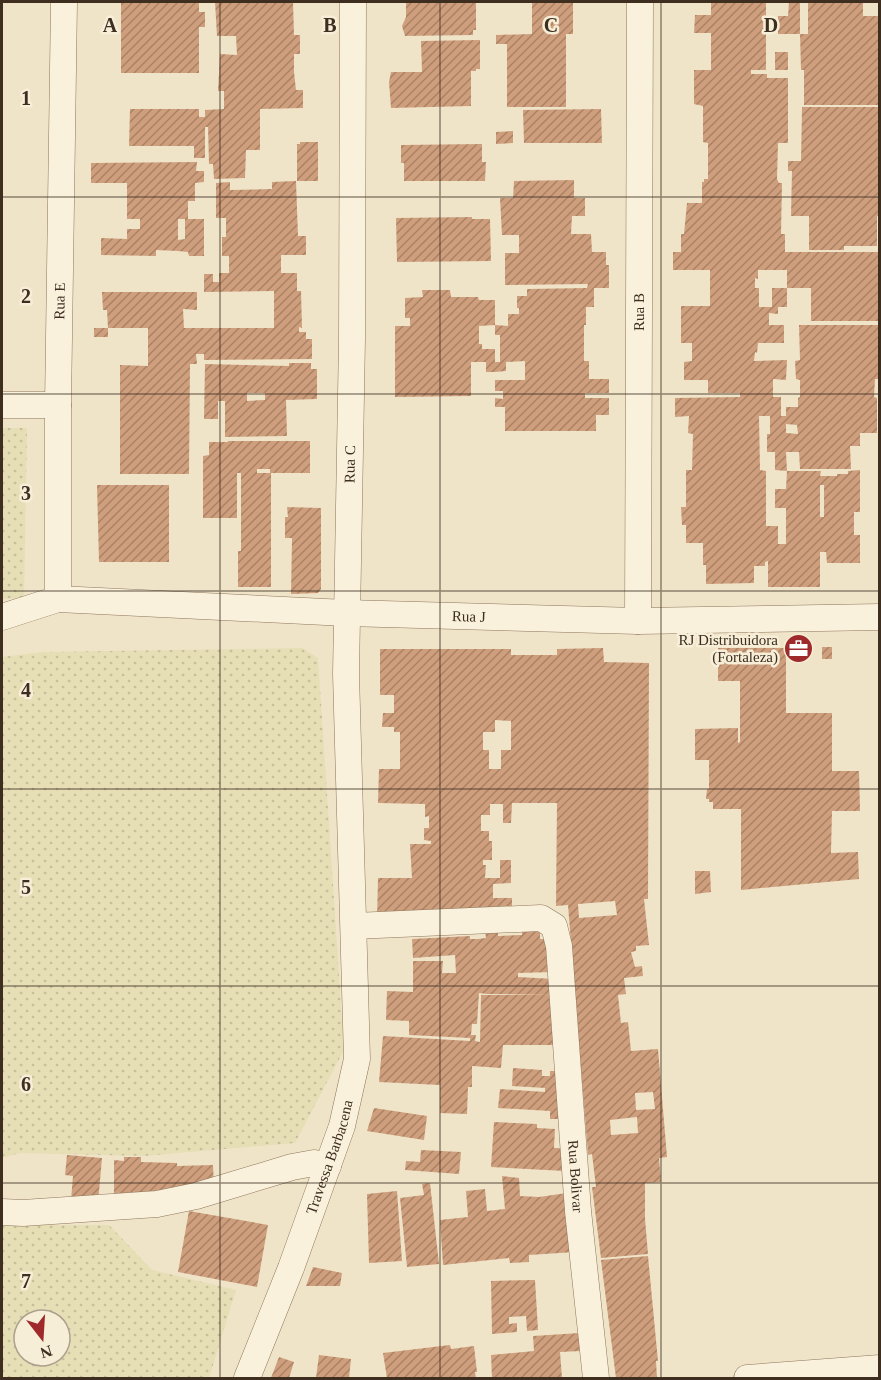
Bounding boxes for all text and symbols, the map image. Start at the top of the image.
text: A [103,14,118,36]
text: B [323,14,337,36]
text: C [544,14,558,36]
text: D [764,14,778,36]
text: 1 [21,87,31,109]
street label: Rua E [51,282,68,320]
text: 2 [21,285,31,307]
street label: Rua B [631,293,647,331]
street label: Rua C [341,445,358,483]
text: 3 [21,482,31,504]
street label: Rua J [452,608,486,625]
place label: RJ Distribuidora (Fortaleza) [678,632,778,666]
office icon: RJ Distribuidora (Fortaleza) [783,633,815,665]
text: 4 [21,679,31,701]
text: 5 [21,876,31,898]
text: 6 [21,1073,31,1095]
street label: Travessa Barbacena [303,1098,356,1217]
street label: Rua Bolivar [565,1139,586,1213]
text: 7 [21,1270,31,1292]
north arrow [12,1308,72,1368]
text: N [38,1342,54,1362]

